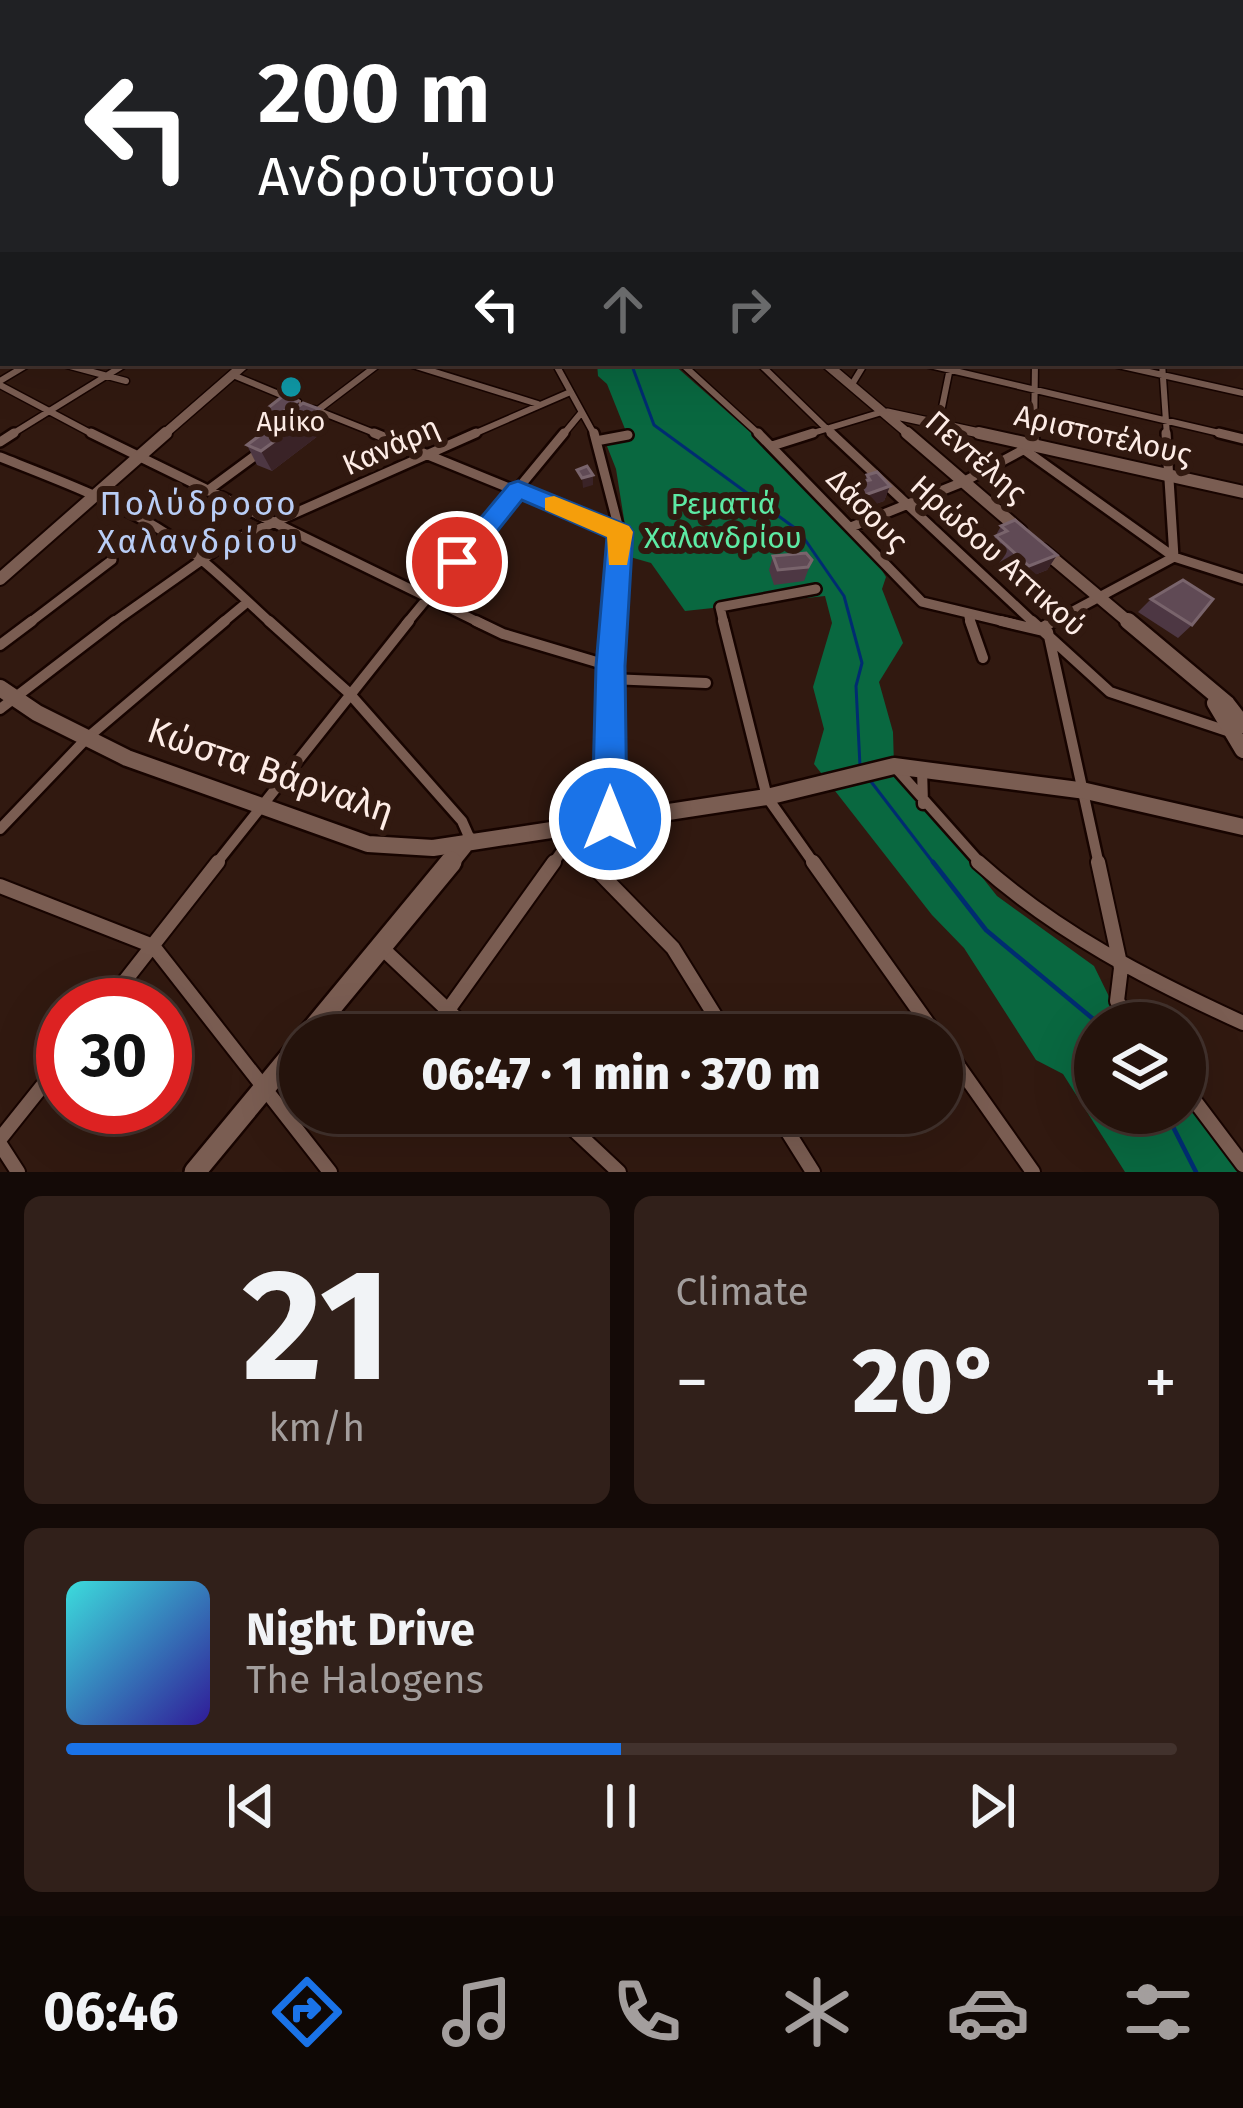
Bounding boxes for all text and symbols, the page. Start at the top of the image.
text: 200 m [258,43,491,144]
icon: left [60,48,216,204]
text: Ανδρούτσου [258,145,557,209]
icon: left [464,276,530,342]
icon: ahead [590,276,656,342]
icon: right [716,276,782,342]
marker: Αμίκο [278,374,304,400]
street label: Αριστοτέλους [1011,397,1195,473]
street label: Πεντέλης [918,403,1034,511]
place label: Αμίκο [257,406,325,438]
street label: Κανάρη [337,409,445,483]
street label: Δάσους [819,461,915,559]
street label: Ηρώδου Αττικού [903,468,1093,644]
district label: Πολύδροσο Χαλανδρίου [97,484,301,562]
park label: Ρεματιά Χαλανδρίου [644,486,802,556]
pin [406,511,508,613]
icon: arrive [424,529,490,595]
street label: Κώστα Βάρναλη [142,708,400,834]
position arrow [547,756,673,882]
speed limit sign: 30 [36,978,192,1134]
map controls [1074,1002,1206,1134]
button: layers [1074,1002,1206,1134]
text: 06:47 · 1 min · 370 m [422,1047,820,1101]
text: 21 [242,1233,392,1420]
text: Climate [676,1269,809,1315]
text: 20° [853,1328,1000,1436]
text: − [676,1343,709,1422]
text: + [1144,1343,1177,1422]
text: km/h [268,1405,365,1451]
text: Night Drive [246,1603,475,1657]
text: The Halogens [246,1657,484,1703]
icon: previous [218,1773,284,1839]
icon: pause [588,1773,654,1839]
icon: next [959,1773,1025,1839]
icon: directions [265,1970,349,2054]
icon: music [435,1970,519,2054]
icon: phone [605,1970,689,2054]
icon: climate [775,1970,859,2054]
icon: car [946,1970,1030,2054]
icon: filters [1116,1970,1200,2054]
text: 06:46 [43,1980,179,2044]

